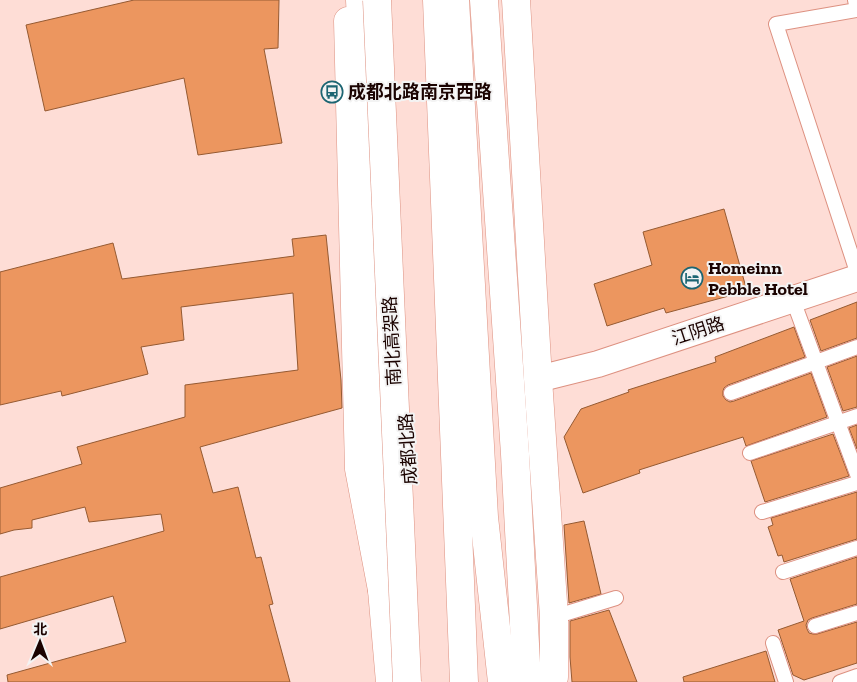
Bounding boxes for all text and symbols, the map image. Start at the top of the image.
bus stop icon: 成都北路南京西路 [320,80,344,104]
place label: 成都北路南京西路 [348,81,492,103]
place label: Homeinn Pebble Hotel [708,257,808,300]
hotel icon: Homeinn Pebble Hotel [680,266,704,290]
street label: 南北高架路 [379,295,405,387]
street label: 江阴路 [669,312,727,350]
street label: 成都北路 [395,412,421,486]
north arrow [15,617,65,667]
text: 北 [33,621,47,638]

